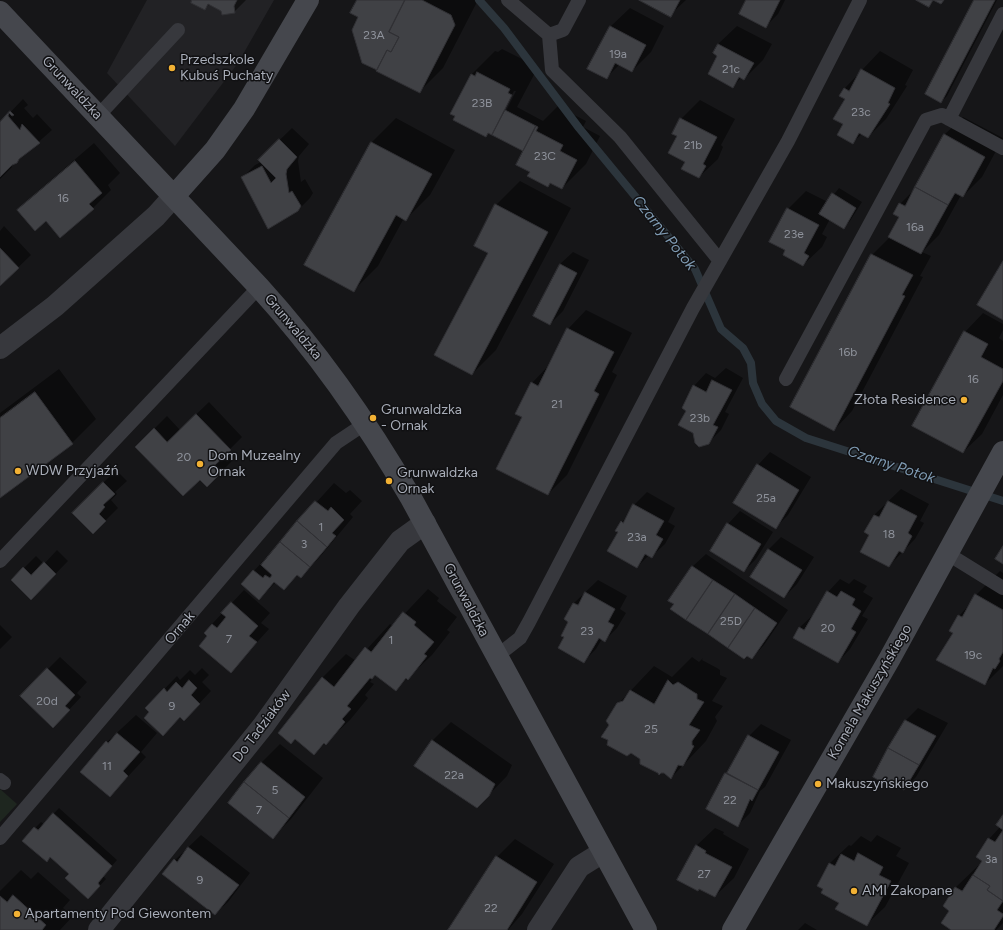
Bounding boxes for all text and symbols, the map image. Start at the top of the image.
house number: 23A [363,28,385,42]
house number: 19a [609,47,627,61]
place label: Przedszkole Kubuś Puchaty [180,52,273,84]
street label: Grunwaldzka [38,53,106,123]
house number: 21c [722,62,740,76]
marker: Przedszkole Kubuś Puchaty [167,63,177,73]
house number: 23B [472,96,492,110]
house number: 23c [851,105,871,119]
house number: 21b [684,138,702,152]
house number: 23C [534,149,556,163]
house number: 16 [57,191,69,205]
water label: Czarny Potok [628,192,700,274]
house number: 16a [906,220,924,234]
house number: 23e [784,227,804,241]
street label: Grunwaldzka [261,291,325,363]
house number: 16b [839,345,857,359]
house number: 16 [967,372,979,386]
place label: Złota Residence [854,392,956,408]
marker: Złota Residence [959,395,969,405]
house number: 21 [551,397,563,411]
place label: Grunwaldzka - Ornak [381,402,462,434]
house number: 23b [690,411,710,425]
marker: Grunwaldzka - Ornak [368,413,378,423]
water label: Czarny Potok [845,442,937,488]
place label: Dom Muzealny Ornak [208,448,301,480]
house number: 20 [177,450,191,464]
marker: Dom Muzealny Ornak [195,459,205,469]
place label: WDW Przyjaźń [26,463,118,479]
place label: Grunwaldzka Ornak [397,465,478,498]
marker: WDW Przyjaźń [13,466,23,476]
marker: Grunwaldzka Ornak [384,476,394,486]
house number: 25a [756,491,776,505]
house number: 1 [319,520,323,534]
house number: 18 [883,527,895,541]
house number: 23a [627,530,647,544]
house number: 3 [301,537,307,551]
street label: Grunwaldzka [440,560,492,640]
street label: Ornak [162,608,198,648]
house number: 25D [720,614,742,628]
house number: 20 [821,621,835,635]
street label: Kornela Makuszyńskiego [824,622,916,762]
house number: 23 [580,624,594,638]
house number: 7 [226,632,232,646]
house number: 1 [389,633,393,647]
house number: 19c [964,648,982,662]
street label: Do Tadziaków [229,687,295,765]
house number: 20d [36,694,58,708]
house number: 9 [169,699,175,713]
house number: 25 [644,722,658,736]
house number: 11 [102,759,112,773]
house number: 22a [444,768,464,782]
place label: Makuszyńskiego [826,776,929,792]
marker: Makuszyńskiego [813,779,823,789]
house number: 5 [272,783,278,797]
house number: 22 [723,793,737,807]
house number: 7 [256,803,262,817]
house number: 3a [985,852,997,866]
house number: 27 [697,867,711,881]
house number: 9 [197,873,203,887]
place label: AMI Zakopane [862,883,952,899]
marker: AMI Zakopane [849,886,859,896]
house number: 22 [484,901,498,915]
place label: Apartamenty Pod Giewontem [25,906,211,922]
marker: Apartamenty Pod Giewontem [12,909,22,919]

